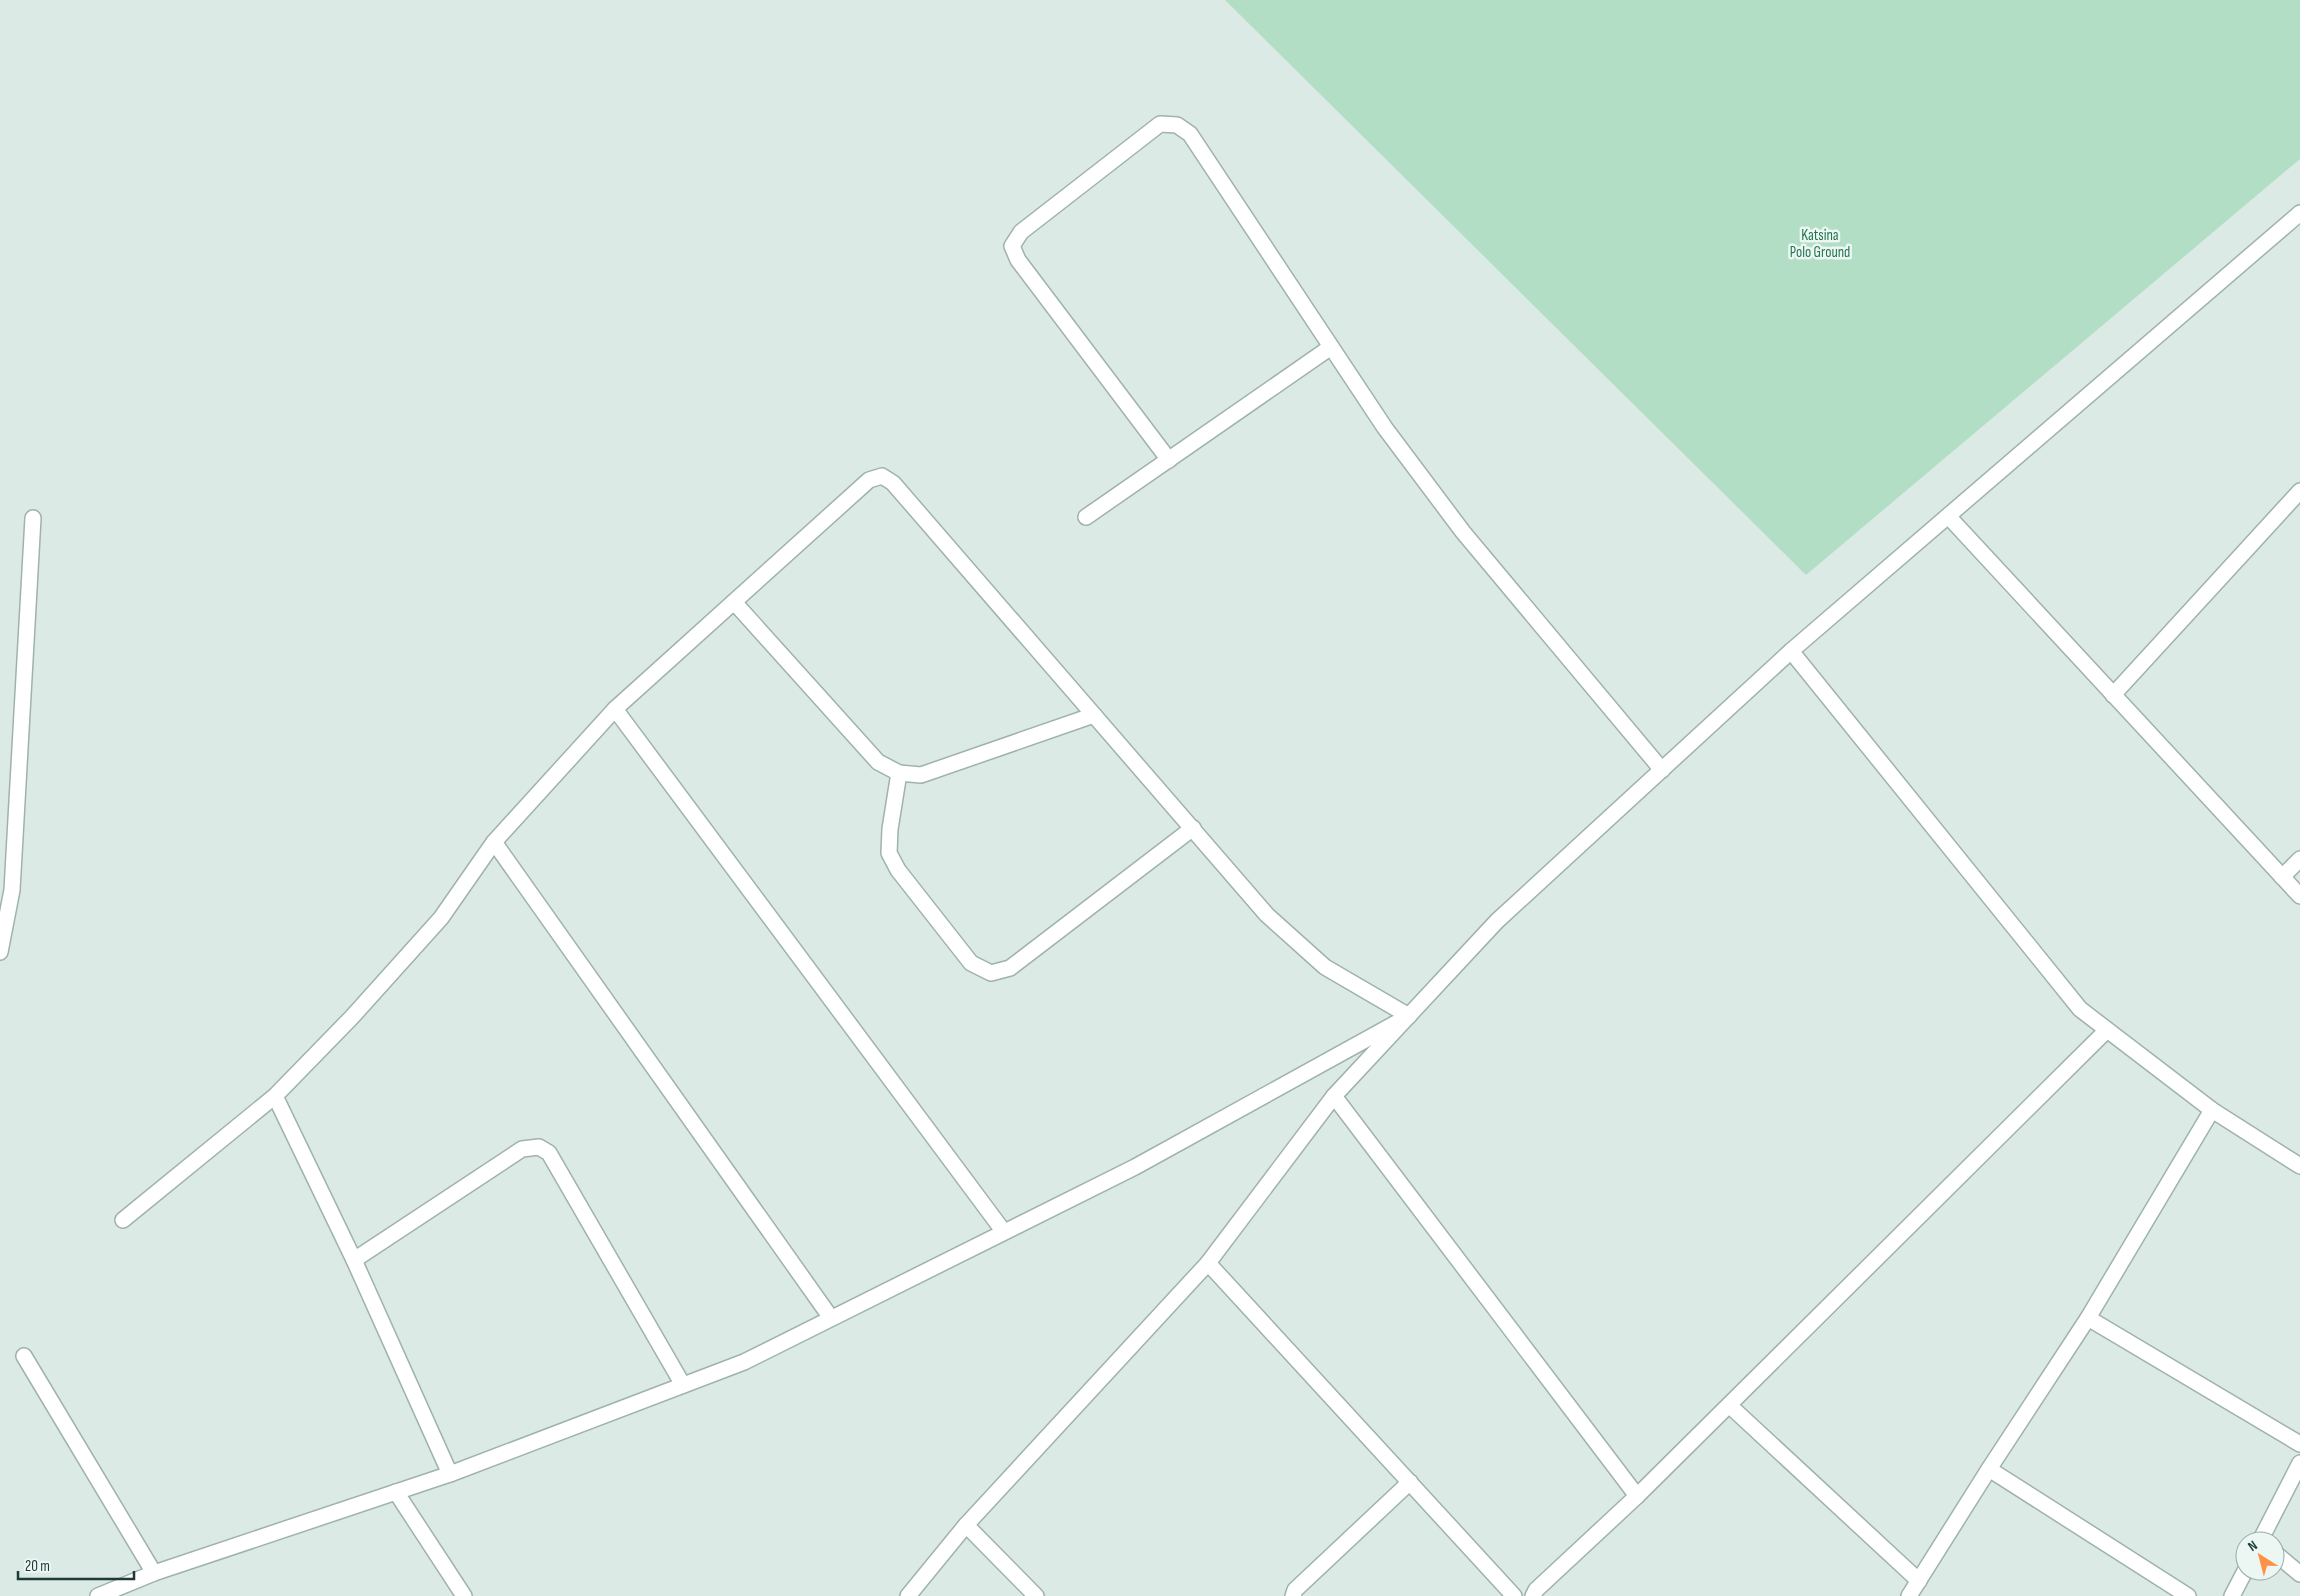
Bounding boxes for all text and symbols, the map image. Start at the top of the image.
park label: Katsina Polo Ground [1790,226,1850,262]
north arrow [2235,1531,2285,1581]
text: N [2245,1537,2261,1555]
scale bar [18,1548,134,1580]
text: 20 m [25,1557,50,1576]

